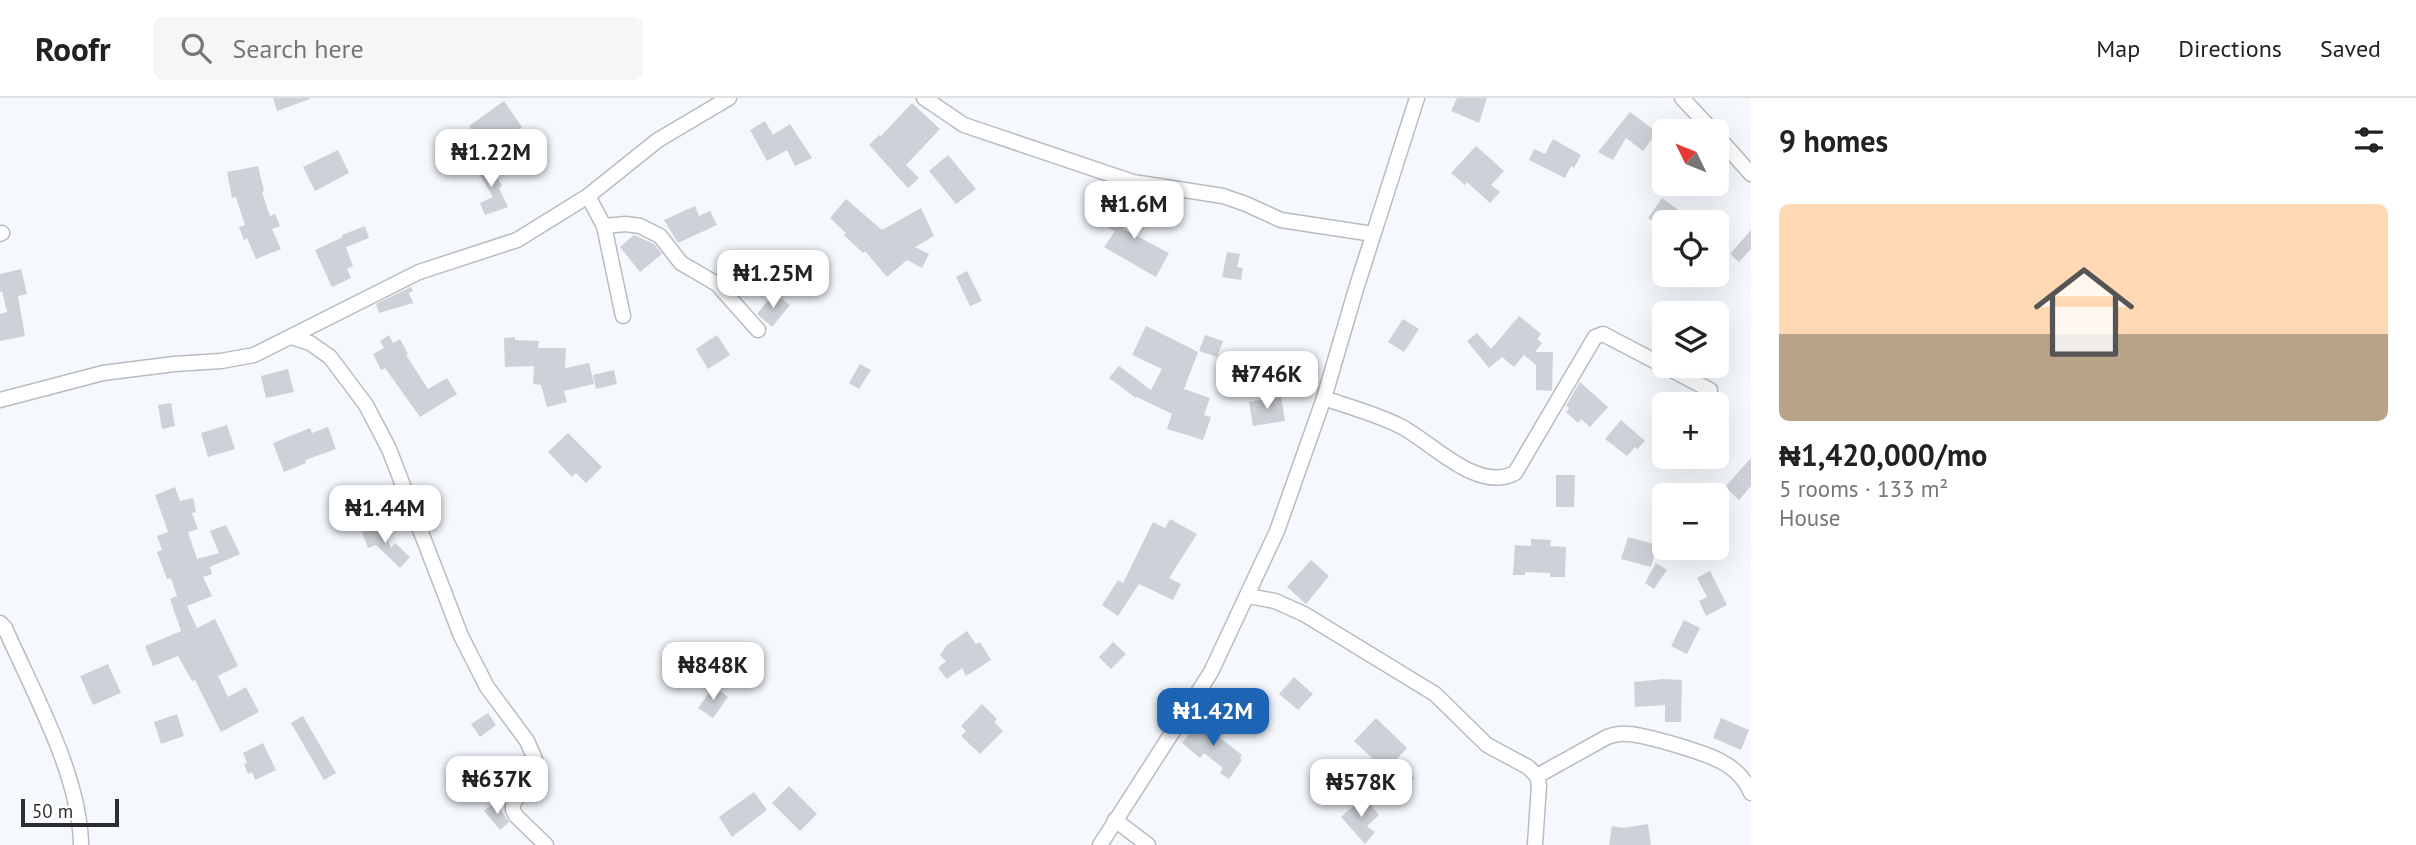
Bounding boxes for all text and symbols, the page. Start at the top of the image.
search box [153,17,643,80]
text: Roofr [35,27,111,70]
icon: search [177,29,215,67]
text: Search here [233,32,364,65]
text: Map [2096,33,2140,64]
text: Directions [2178,33,2282,64]
text: Saved [2320,33,2381,64]
north arrow [1652,119,1729,196]
map controls [1652,119,1729,560]
text: 9 homes [1779,121,1888,160]
icon: filters [2350,121,2388,159]
pin: ₦1.22M [434,130,548,189]
text: ₦1.22M [451,137,531,166]
pin: ₦1.6M [1085,181,1183,241]
text: ₦1.6M [1101,189,1167,218]
button: locate [1652,210,1729,287]
icon: home [2021,249,2147,375]
pin: ₦1.25M [716,250,830,310]
text: ₦1.25M [733,258,813,287]
button: layers [1652,301,1729,378]
pin: ₦746K [1218,352,1316,411]
text: ₦746K [1232,359,1302,388]
button: + [1652,392,1729,469]
text: ₦1,420,000/mo [1779,435,1987,474]
text: 5 rooms · 133 m² [1779,474,1948,503]
button: − [1652,483,1729,560]
pin: ₦1.44M [328,486,442,545]
text: ₦1.44M [345,493,425,522]
text: House [1779,503,1841,532]
pin: ₦848K [664,642,762,702]
text: ₦848K [678,650,748,679]
pin: ₦1.42M [1156,688,1270,748]
text: ₦1.42M [1173,696,1253,725]
pin: ₦637K [448,756,546,816]
pin: ₦578K [1312,760,1410,819]
text: ₦637K [462,764,532,793]
text: ₦578K [1326,767,1396,796]
scale bar [21,796,119,828]
text: 50 m [32,799,73,823]

